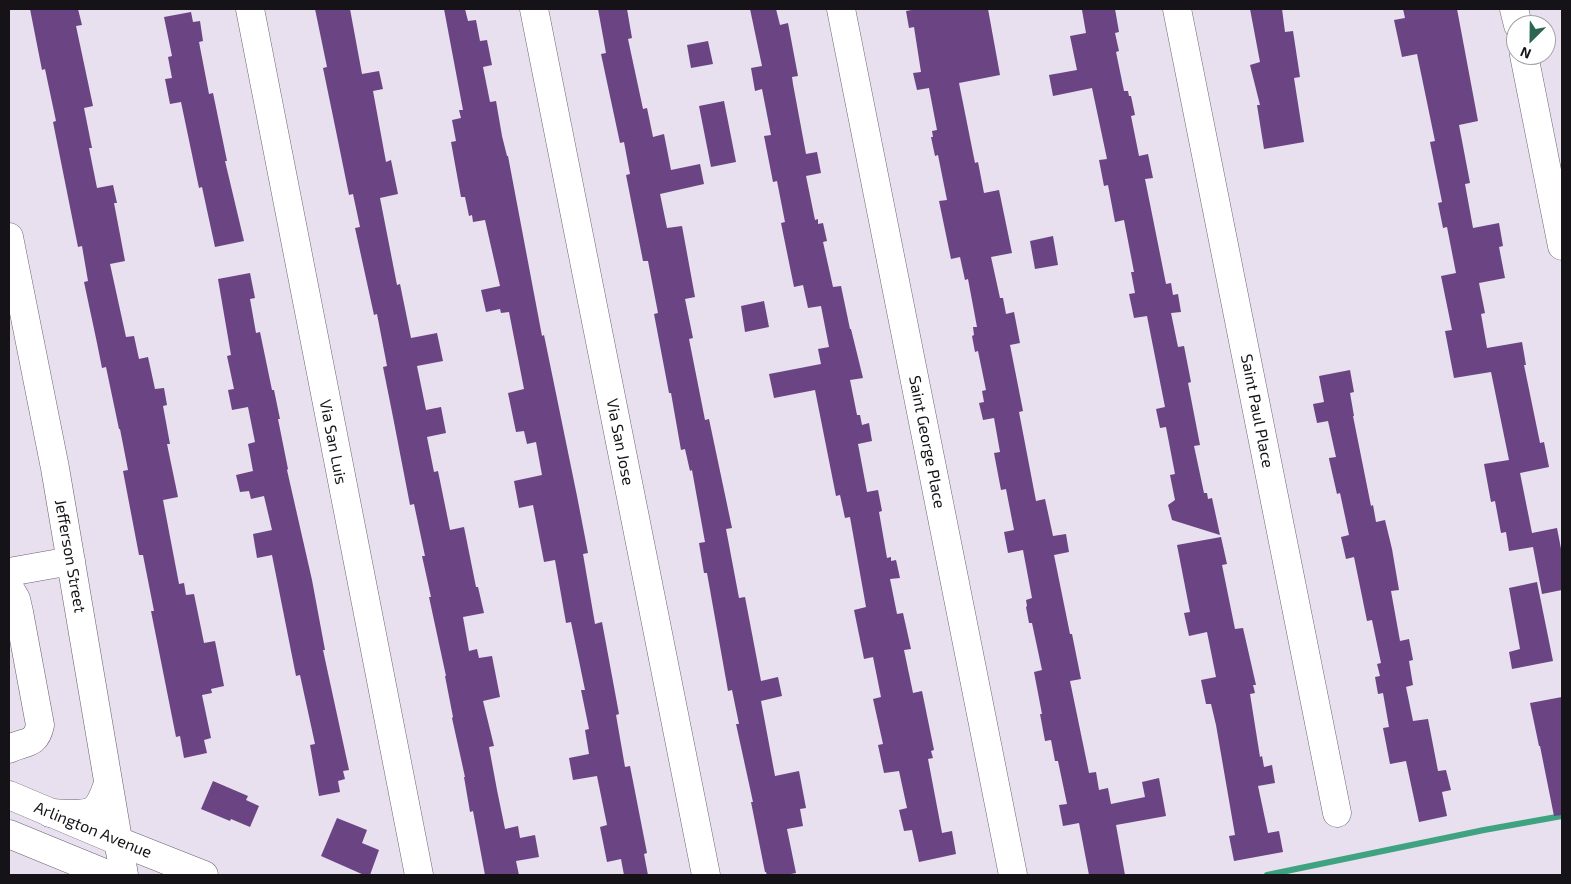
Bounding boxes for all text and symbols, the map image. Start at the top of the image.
north arrow [1506,15,1556,65]
text: N [1517,44,1533,63]
street label: Saint Paul Place [1237,352,1277,470]
street label: Saint George Place [905,374,949,510]
street label: Via San Jose [602,397,638,487]
street label: Via San Luis [315,398,351,486]
street label: Jefferson Street [51,498,89,614]
street label: Arlington Avenue [31,798,155,862]

